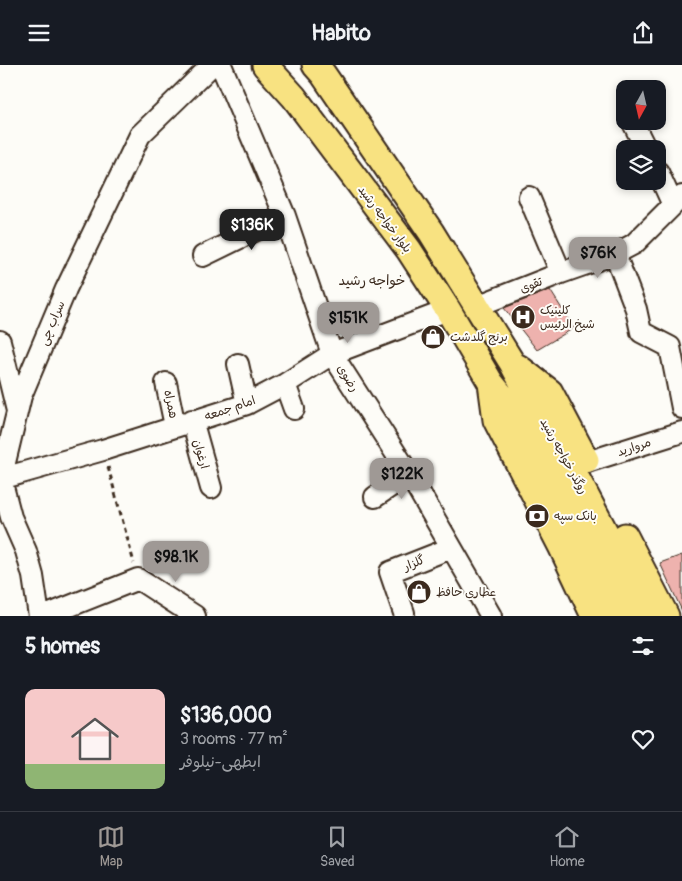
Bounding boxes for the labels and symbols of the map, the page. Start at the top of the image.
north arrow [616,80,666,130]
street label: بلوار خواجه رشید [354,183,415,256]
pin: $136K [217,209,287,251]
pin: $76K [568,237,628,279]
district label: خواجه رشید [339,272,405,289]
street label: تقوی [518,274,545,297]
street label: سراب چی [36,299,69,348]
pin: $151K [313,301,383,344]
place label: کلینیک شیخ الرئیس [540,303,595,333]
hospital icon: کلینیک شیخ الرئیس [510,304,536,330]
shop icon: برنج گلدشت [420,324,446,350]
place label: برنج گلدشت [450,330,508,346]
street label: رضوی [333,362,362,395]
street label: همراه [160,389,181,420]
street label: امام جمعه [203,393,258,425]
street label: روگذر خواجه رشید [537,416,591,497]
street label: مروارید [615,435,653,460]
street label: ارغوان [189,438,212,471]
pin: $122K [367,457,437,500]
bank icon: بانک سپه [524,503,550,529]
place label: بانک سپه [554,509,597,524]
pin: $98.1K [135,541,217,583]
street label: گلزار [400,552,427,575]
shop icon: عطاری حافظ [406,579,432,605]
place label: عطاری حافظ [436,585,496,600]

